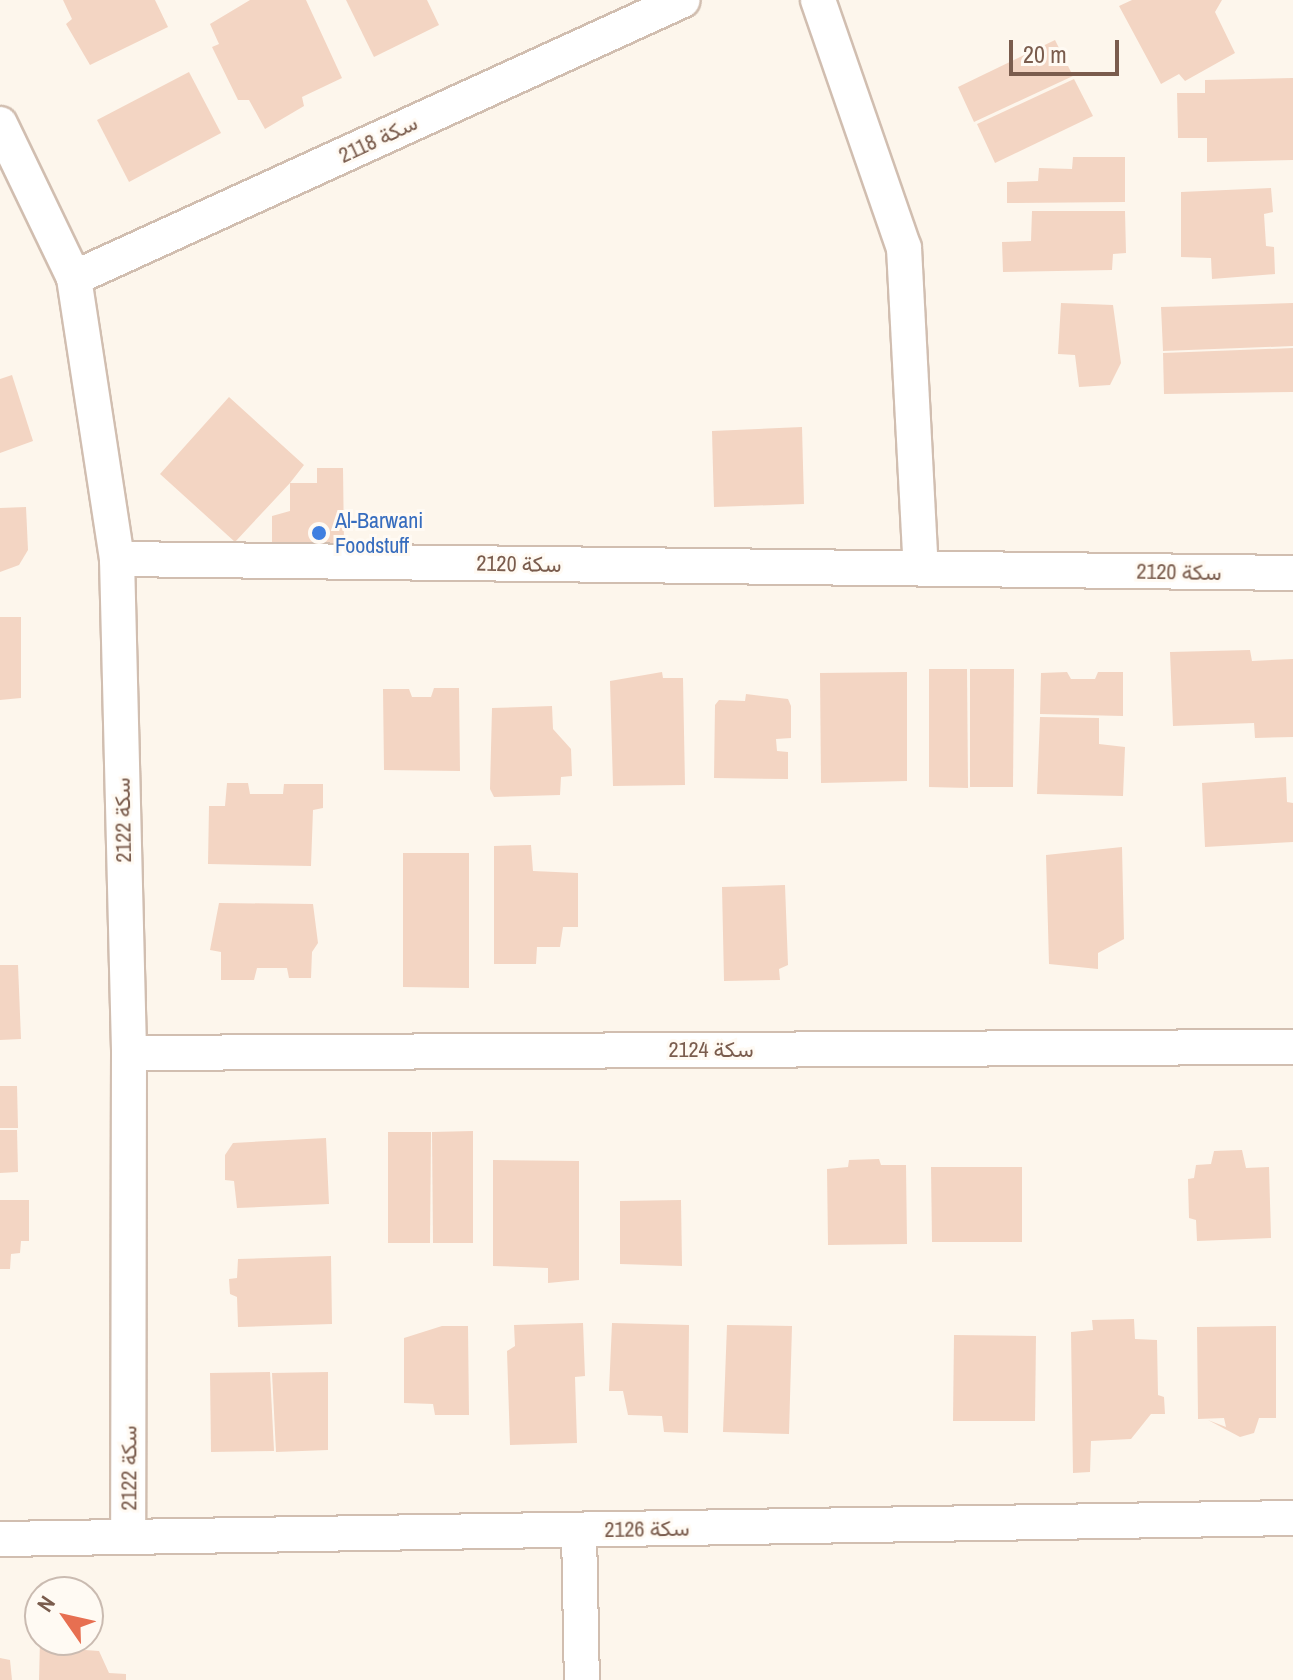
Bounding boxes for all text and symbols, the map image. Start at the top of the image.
scale bar [1013,24,1123,74]
text: 20 m [1023,38,1067,70]
street label: سكة 2118 [334,109,422,169]
place label: Al-Barwani Foodstuff [335,507,423,558]
marker: Al-Barwani Foodstuff [310,524,328,542]
street label: سكة 2120 [476,550,562,578]
street label: سكة 2120 [1136,558,1222,586]
street label: سكة 2122 [109,777,137,863]
street label: سكة 2124 [668,1037,754,1063]
street label: سكة 2122 [116,1425,142,1511]
street label: سكة 2126 [604,1515,690,1543]
north arrow [24,1576,104,1656]
text: N [30,1590,62,1617]

